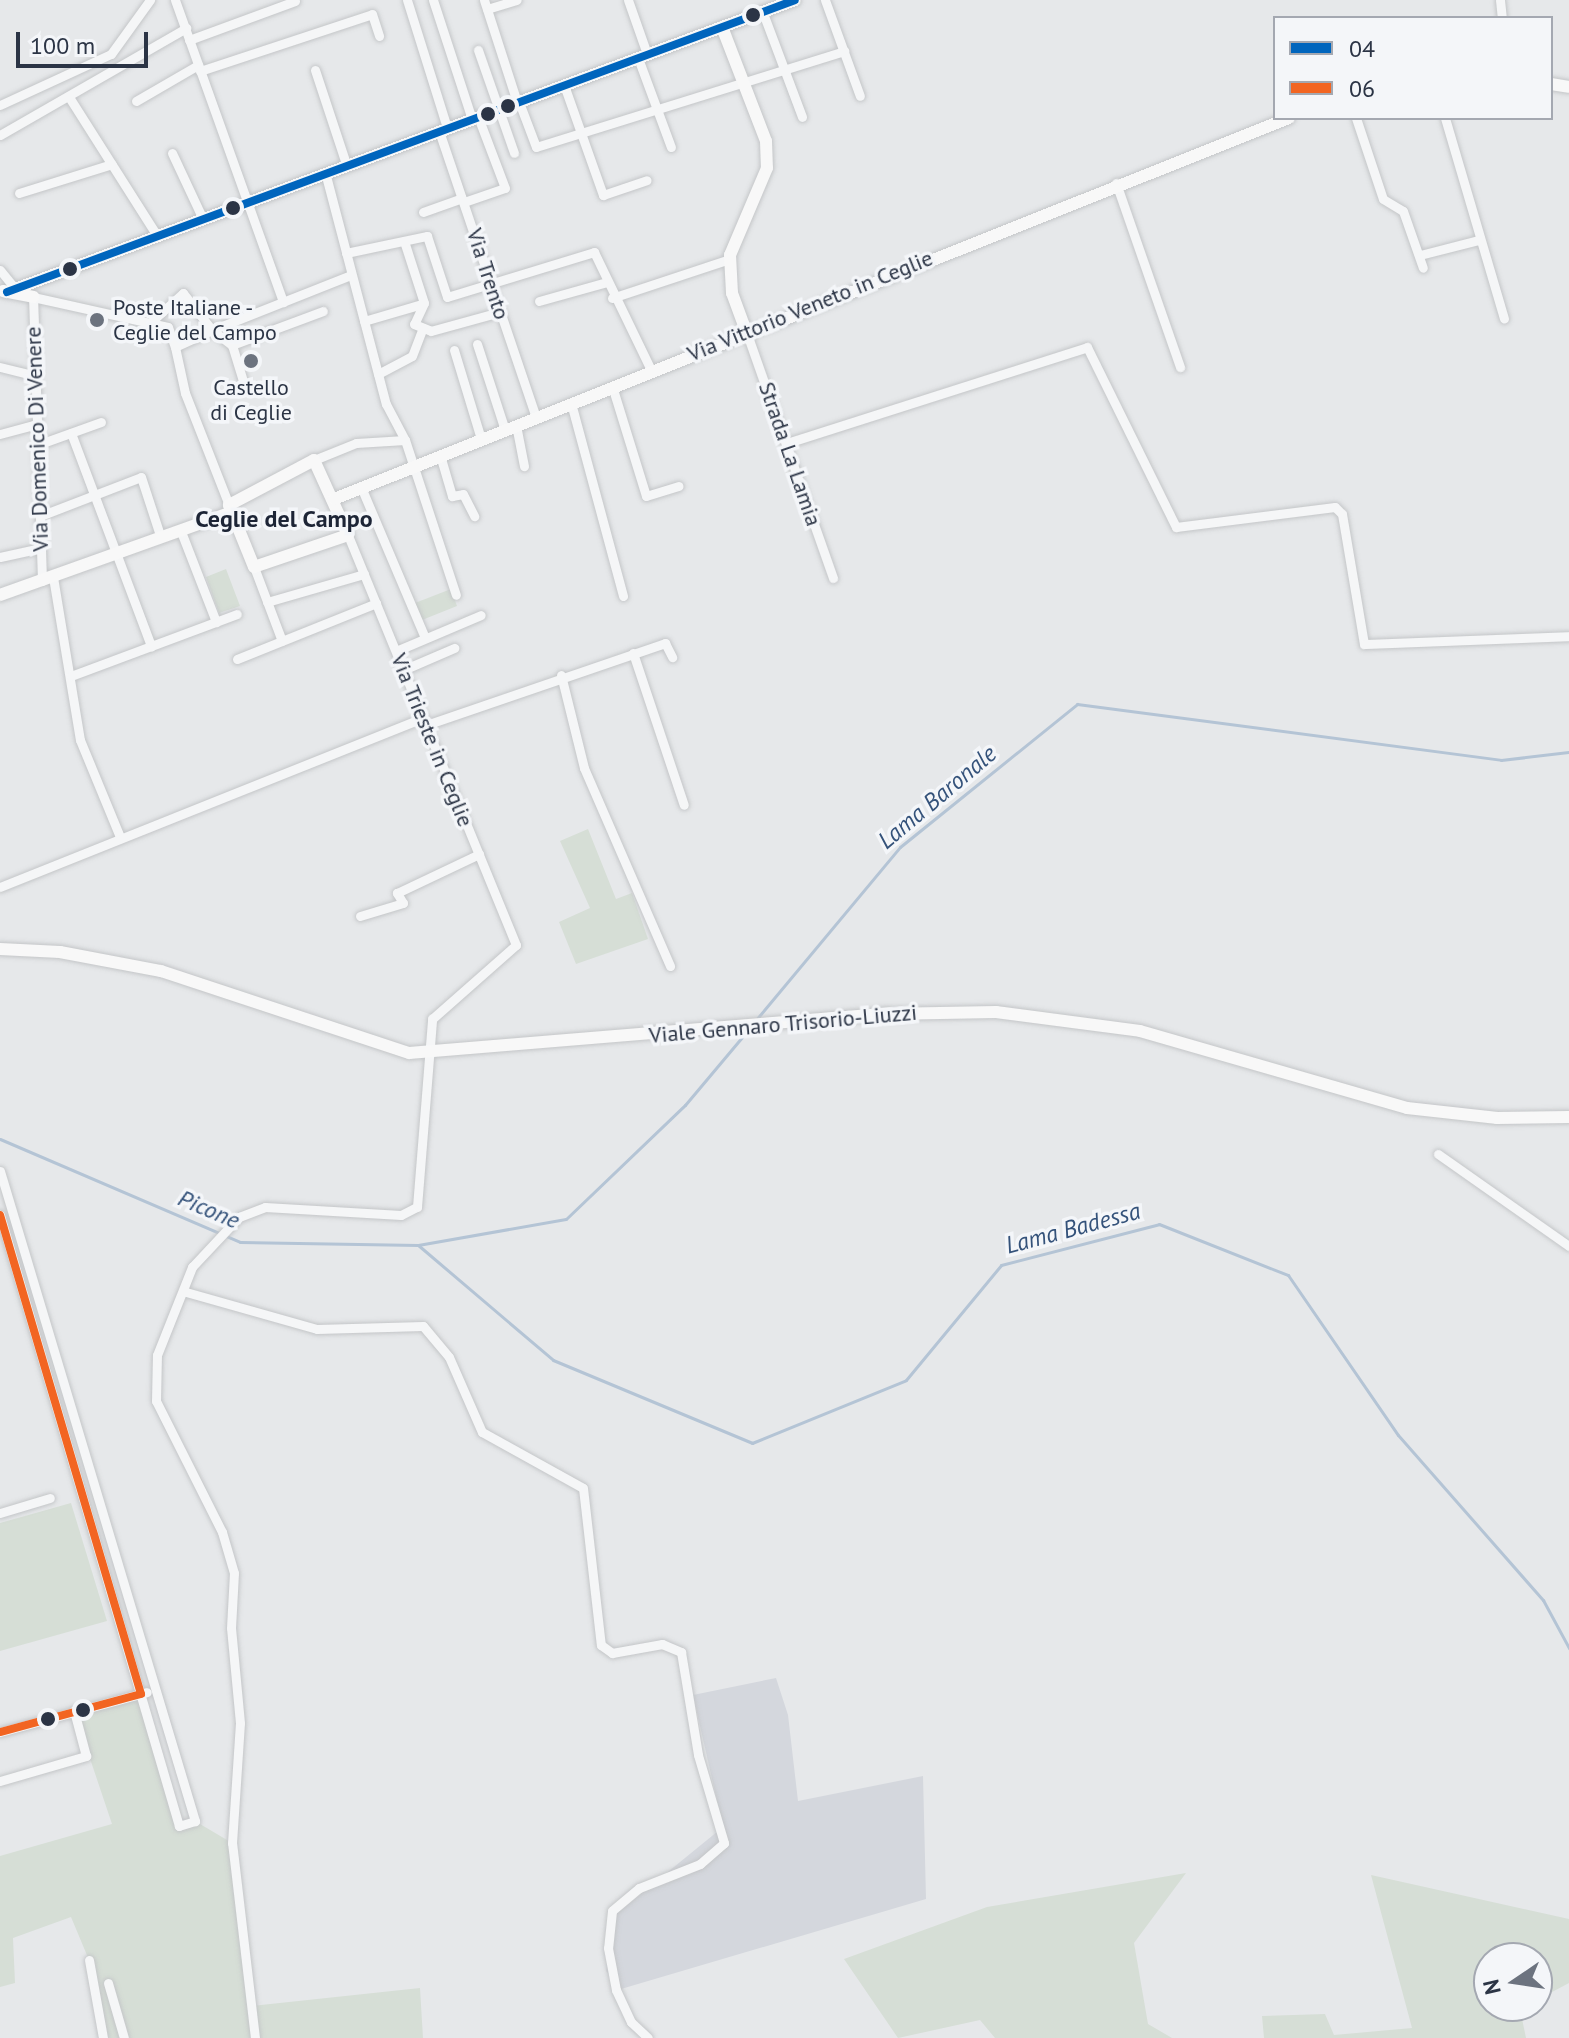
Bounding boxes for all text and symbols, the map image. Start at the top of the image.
unlabelled marker [745,7,761,23]
scale bar [20,16,152,66]
legend [1273,16,1553,120]
text: 100 m [30,30,95,61]
text: 04 [1349,33,1375,64]
text: 06 [1349,73,1375,104]
unlabelled marker [500,98,516,114]
unlabelled marker [480,106,496,122]
unlabelled marker [225,200,241,216]
street label: Via Trento [461,225,515,323]
street label: Via Vittorio Veneto in Ceglie [683,244,937,368]
unlabelled marker [62,261,78,277]
place label: Poste Italiane - Ceglie del Campo [113,294,277,346]
marker: Poste Italiane - Ceglie del Campo [88,311,106,329]
street label: Via Domenico Di Venere [20,326,54,552]
marker: Castello di Ceglie [242,352,260,370]
place label: Castello di Ceglie [210,374,292,426]
street label: Strada La Lamia [753,379,827,529]
district label: Ceglie del Campo [195,505,373,533]
street label: Via Trieste in Ceglie [385,649,479,831]
water label: Lama Baronale [872,739,1002,855]
street label: Viale Gennaro Trisorio-Liuzzi [648,999,918,1049]
water label: Picone [174,1183,244,1235]
water label: Lama Badessa [1003,1196,1143,1260]
unlabelled marker [75,1702,91,1718]
unlabelled marker [40,1711,56,1727]
north arrow [1473,1942,1553,2022]
text: N [1476,1977,1507,1997]

